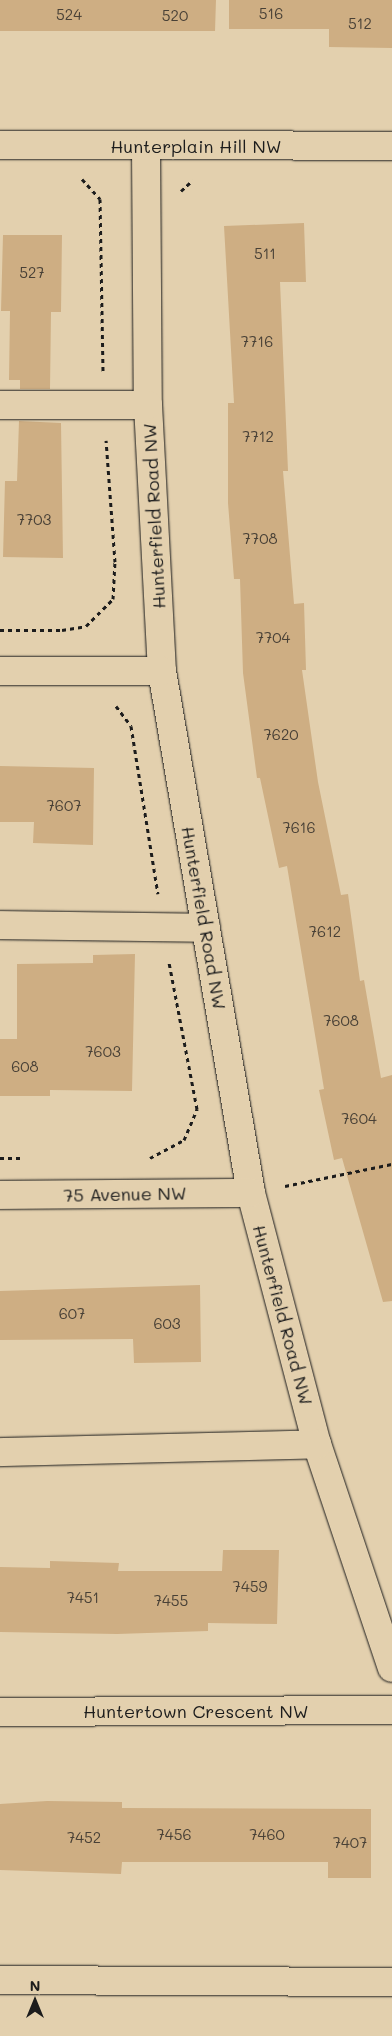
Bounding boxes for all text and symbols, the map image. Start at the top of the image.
house number: 516 [259,5,283,23]
house number: 524 [56,6,82,24]
house number: 520 [162,7,188,25]
house number: 512 [348,15,372,33]
street label: Hunterplain Hill NW [110,135,282,157]
house number: 511 [254,245,276,263]
house number: 527 [19,264,45,282]
house number: 7716 [241,333,273,351]
street label: Hunterfield Road NW [138,423,170,609]
house number: 7712 [242,428,274,446]
house number: 7703 [17,511,51,529]
house number: 7708 [242,530,278,548]
house number: 7704 [256,629,290,647]
house number: 7620 [263,726,299,744]
house number: 7607 [47,797,81,815]
house number: 7616 [282,819,316,837]
street label: Hunterfield Road NW [177,825,231,1011]
house number: 7612 [309,923,341,941]
house number: 7608 [323,1012,359,1030]
house number: 7603 [85,1043,121,1061]
house number: 608 [11,1058,39,1076]
house number: 7604 [341,1110,377,1128]
street label: 75 Avenue NW [63,1182,187,1206]
street label: Hunterfield Road NW [249,1222,317,1408]
house number: 607 [59,1305,85,1323]
house number: 603 [153,1315,181,1333]
house number: 7459 [233,1578,267,1596]
house number: 7451 [67,1589,99,1607]
house number: 7455 [154,1592,188,1610]
street label: Huntertown Crescent NW [83,1700,309,1722]
house number: 7456 [157,1826,191,1844]
house number: 7460 [249,1826,285,1844]
house number: 7452 [67,1829,101,1847]
house number: 7407 [333,1834,367,1852]
north arrow [10,1976,60,2026]
text: N [30,1976,40,1995]

